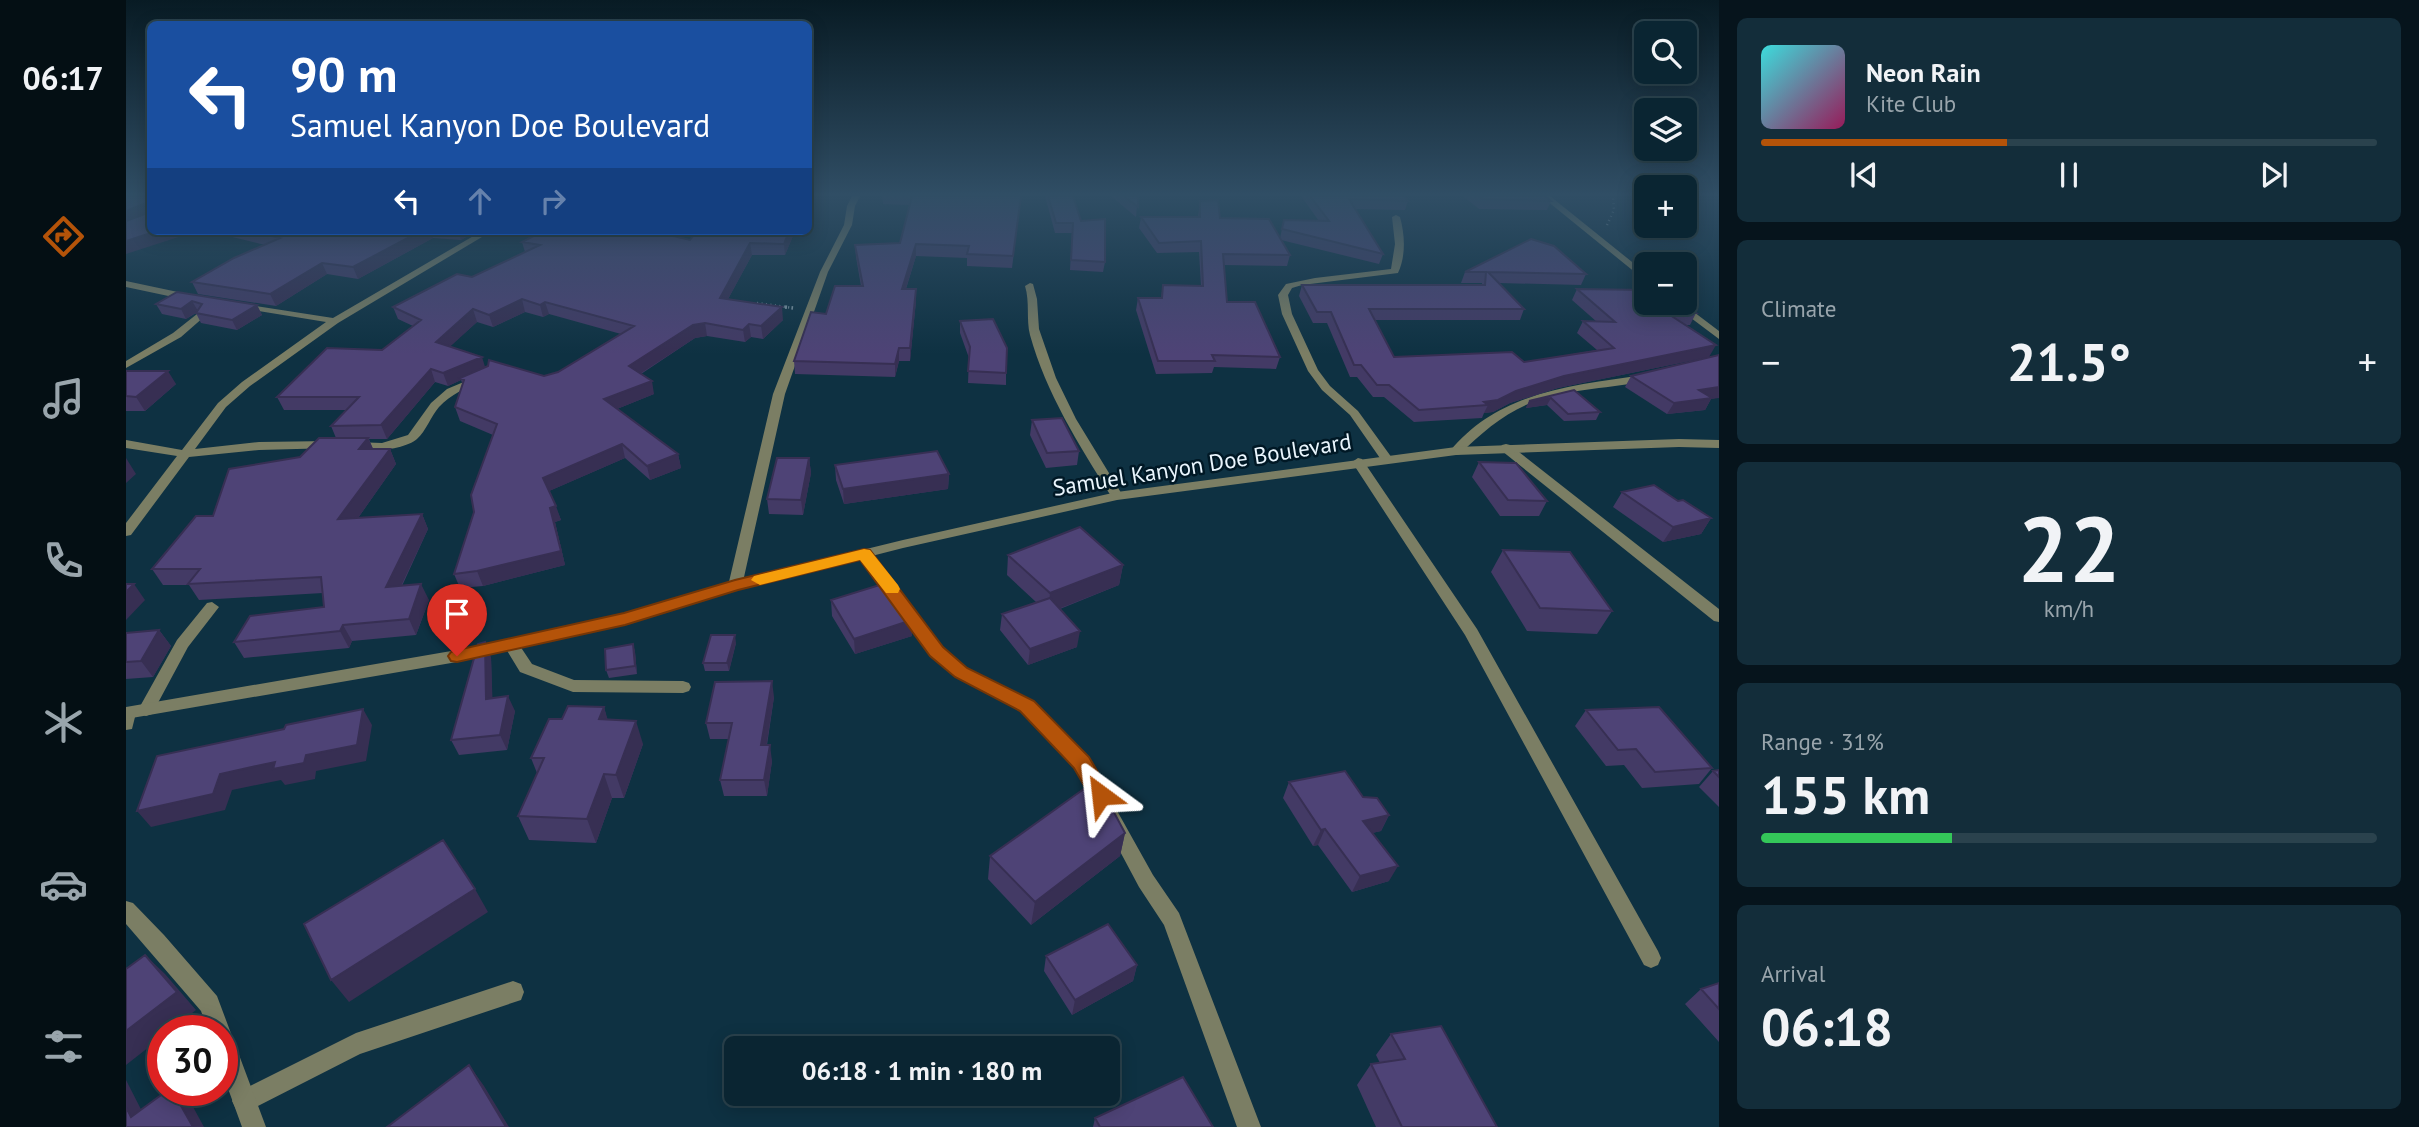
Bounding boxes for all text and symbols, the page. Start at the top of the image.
map controls [1634,21,1697,315]
button: search [1634,21,1697,84]
text: 90 m [290,42,397,106]
icon: left [175,49,266,140]
text: Neon Rain [1866,56,1981,89]
text: 06:17 [22,57,104,99]
text: Kite Club [1866,89,1956,118]
button: layers [1634,98,1697,161]
text: Samuel Kanyon Doe Boulevard [290,104,710,146]
icon: previous [1845,156,1883,194]
icon: pause [2050,156,2088,194]
icon: next [2255,156,2293,194]
button: + [1634,175,1697,238]
icon: left [388,182,426,220]
icon: ahead [461,182,499,220]
icon: right [534,182,572,220]
icon: directions [39,212,88,261]
button: − [1634,252,1697,315]
text: Climate [1761,294,1836,323]
text: 21.5° [2007,328,2131,395]
text: − [1761,337,1780,386]
text: + [2358,337,2377,386]
icon: music [39,374,88,423]
street label: Samuel Kanyon Doe Boulevard [1051,426,1353,502]
text: 22 [2017,489,2121,607]
icon: phone [39,536,88,585]
pin [427,584,487,656]
text: km/h [2044,594,2094,623]
icon: arrive [438,595,476,633]
icon: climate [39,698,88,747]
text: Range · 31% [1761,727,1884,756]
position arrow [1064,758,1138,832]
text: 155 km [1761,761,1930,828]
icon: car [39,860,88,909]
text: Arrival [1761,959,1825,988]
text: 06:18 [1761,993,1893,1060]
speed limit sign: 30 [147,1015,238,1106]
icon: filters [39,1022,88,1071]
text: 06:18 · 1 min · 180 m [802,1054,1042,1087]

